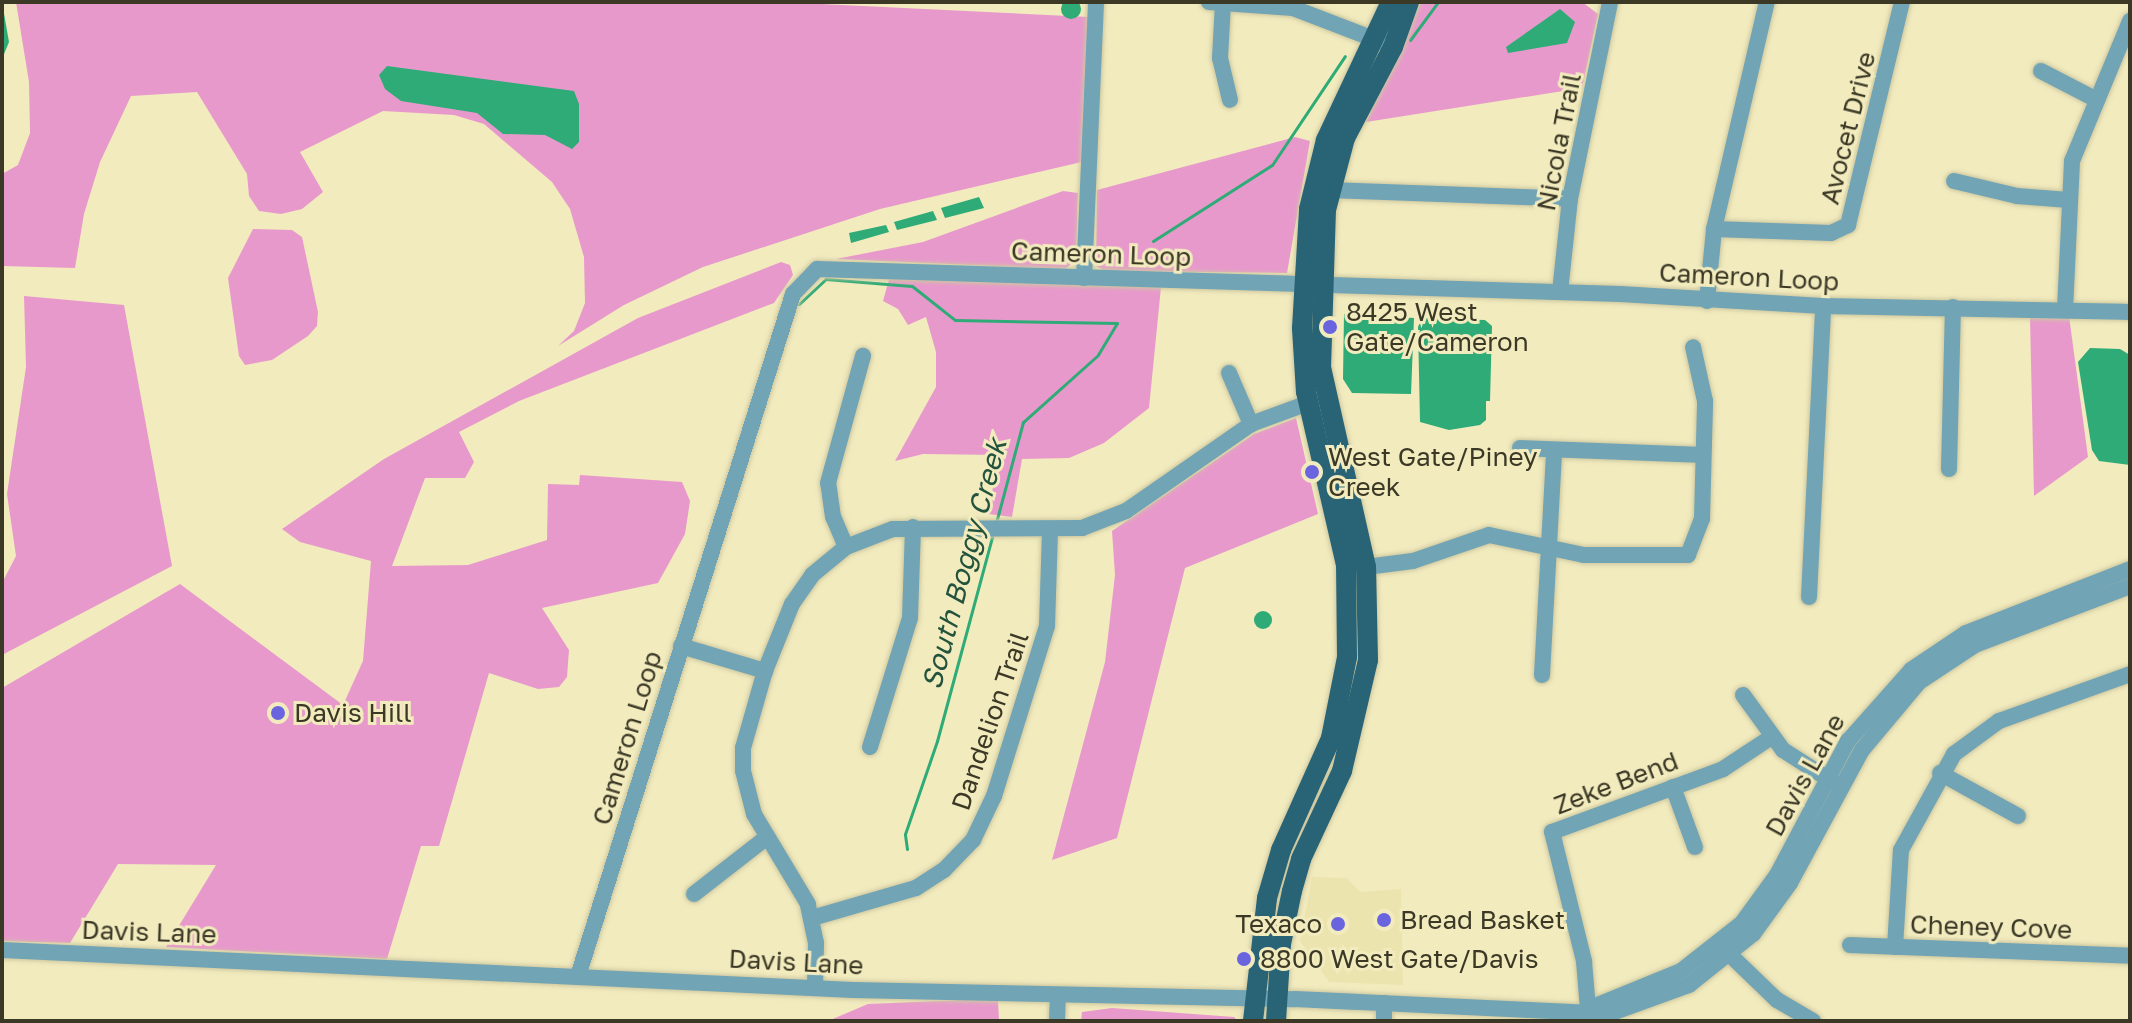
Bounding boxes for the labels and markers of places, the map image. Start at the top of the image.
place label: 8425 West Gate/Cameron [1346,296,1529,358]
marker: 8425 West Gate/Cameron [1321,318,1339,336]
place label: West Gate/Piney Creek [1328,441,1538,502]
marker: West Gate/Piney Creek [1303,463,1321,481]
place label: Davis Hill [294,697,412,729]
marker: Davis Hill [269,704,287,722]
place label: Bread Basket [1400,904,1565,936]
place label: Texaco [1235,908,1322,940]
marker: Bread Basket [1375,911,1393,929]
marker: Texaco [1329,915,1347,933]
place label: 8800 West Gate/Davis [1260,943,1539,975]
marker: 8800 West Gate/Davis [1235,950,1253,968]

